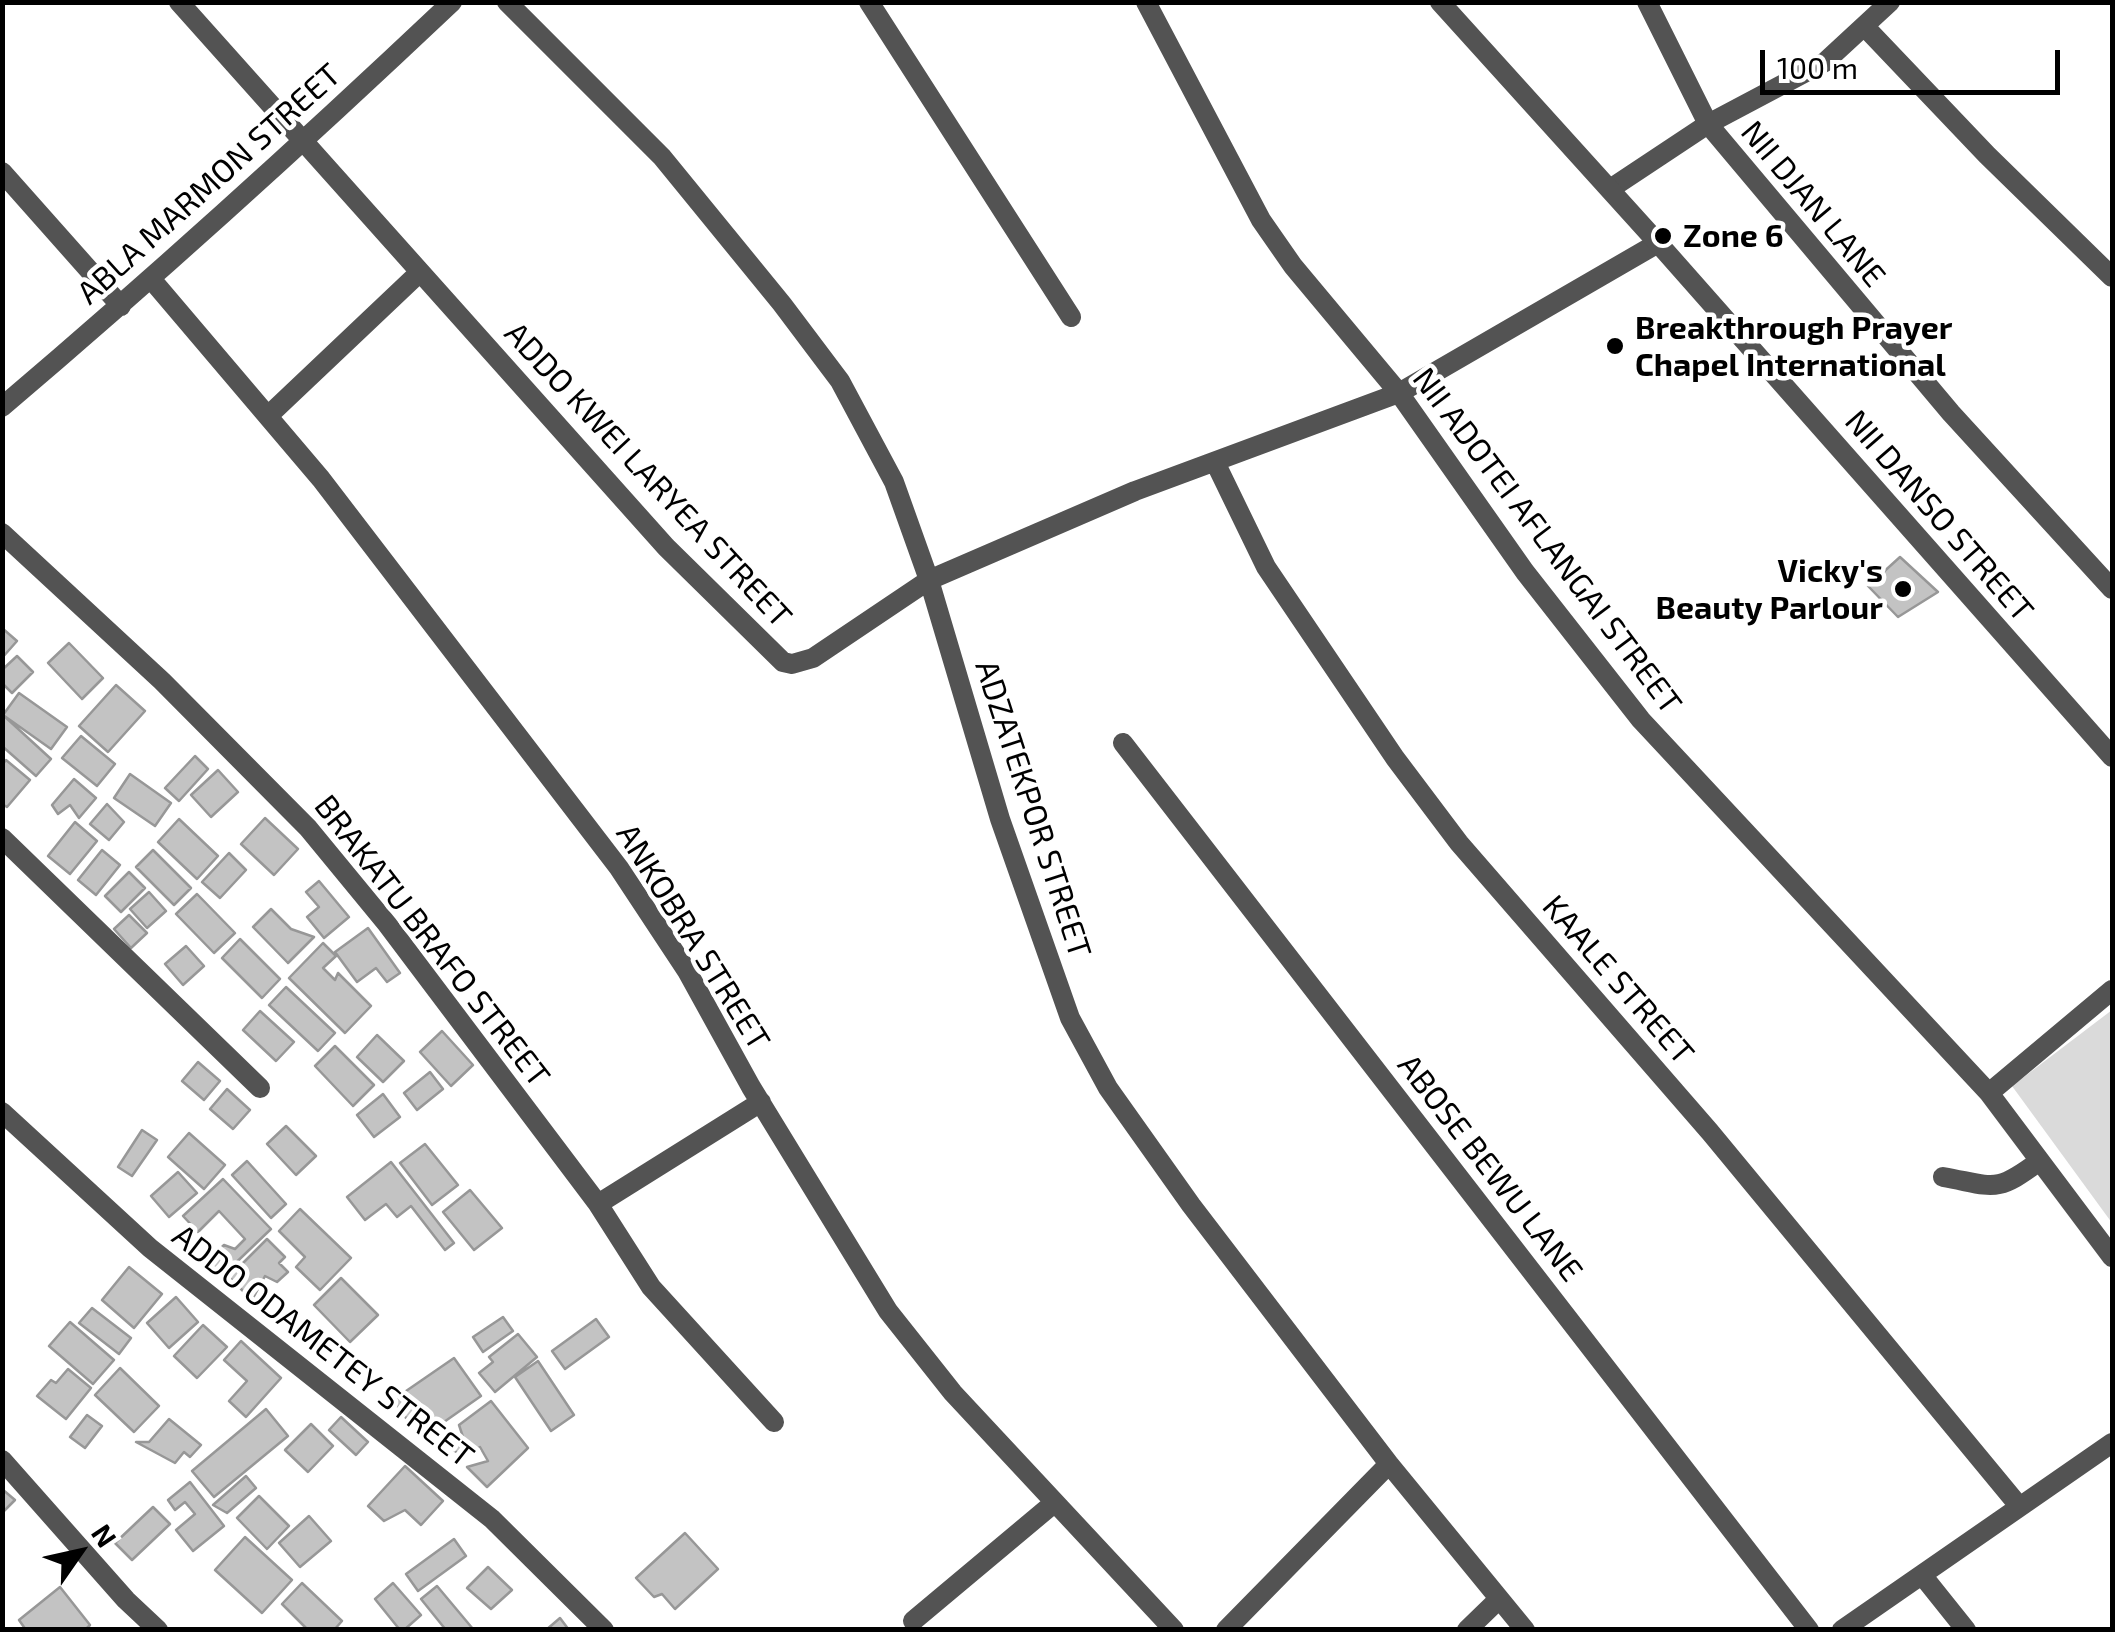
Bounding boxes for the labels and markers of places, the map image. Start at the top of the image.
place label: Zone 6 [1683,217,1784,255]
marker: Zone 6 [1652,225,1674,247]
place label: Breakthrough Prayer Chapel International [1635,309,1952,384]
marker: Breakthrough Prayer Chapel International [1604,335,1626,357]
place label: Vicky's Beauty Parlour [1656,552,1883,627]
marker: Vicky's Beauty Parlour [1892,578,1914,600]

